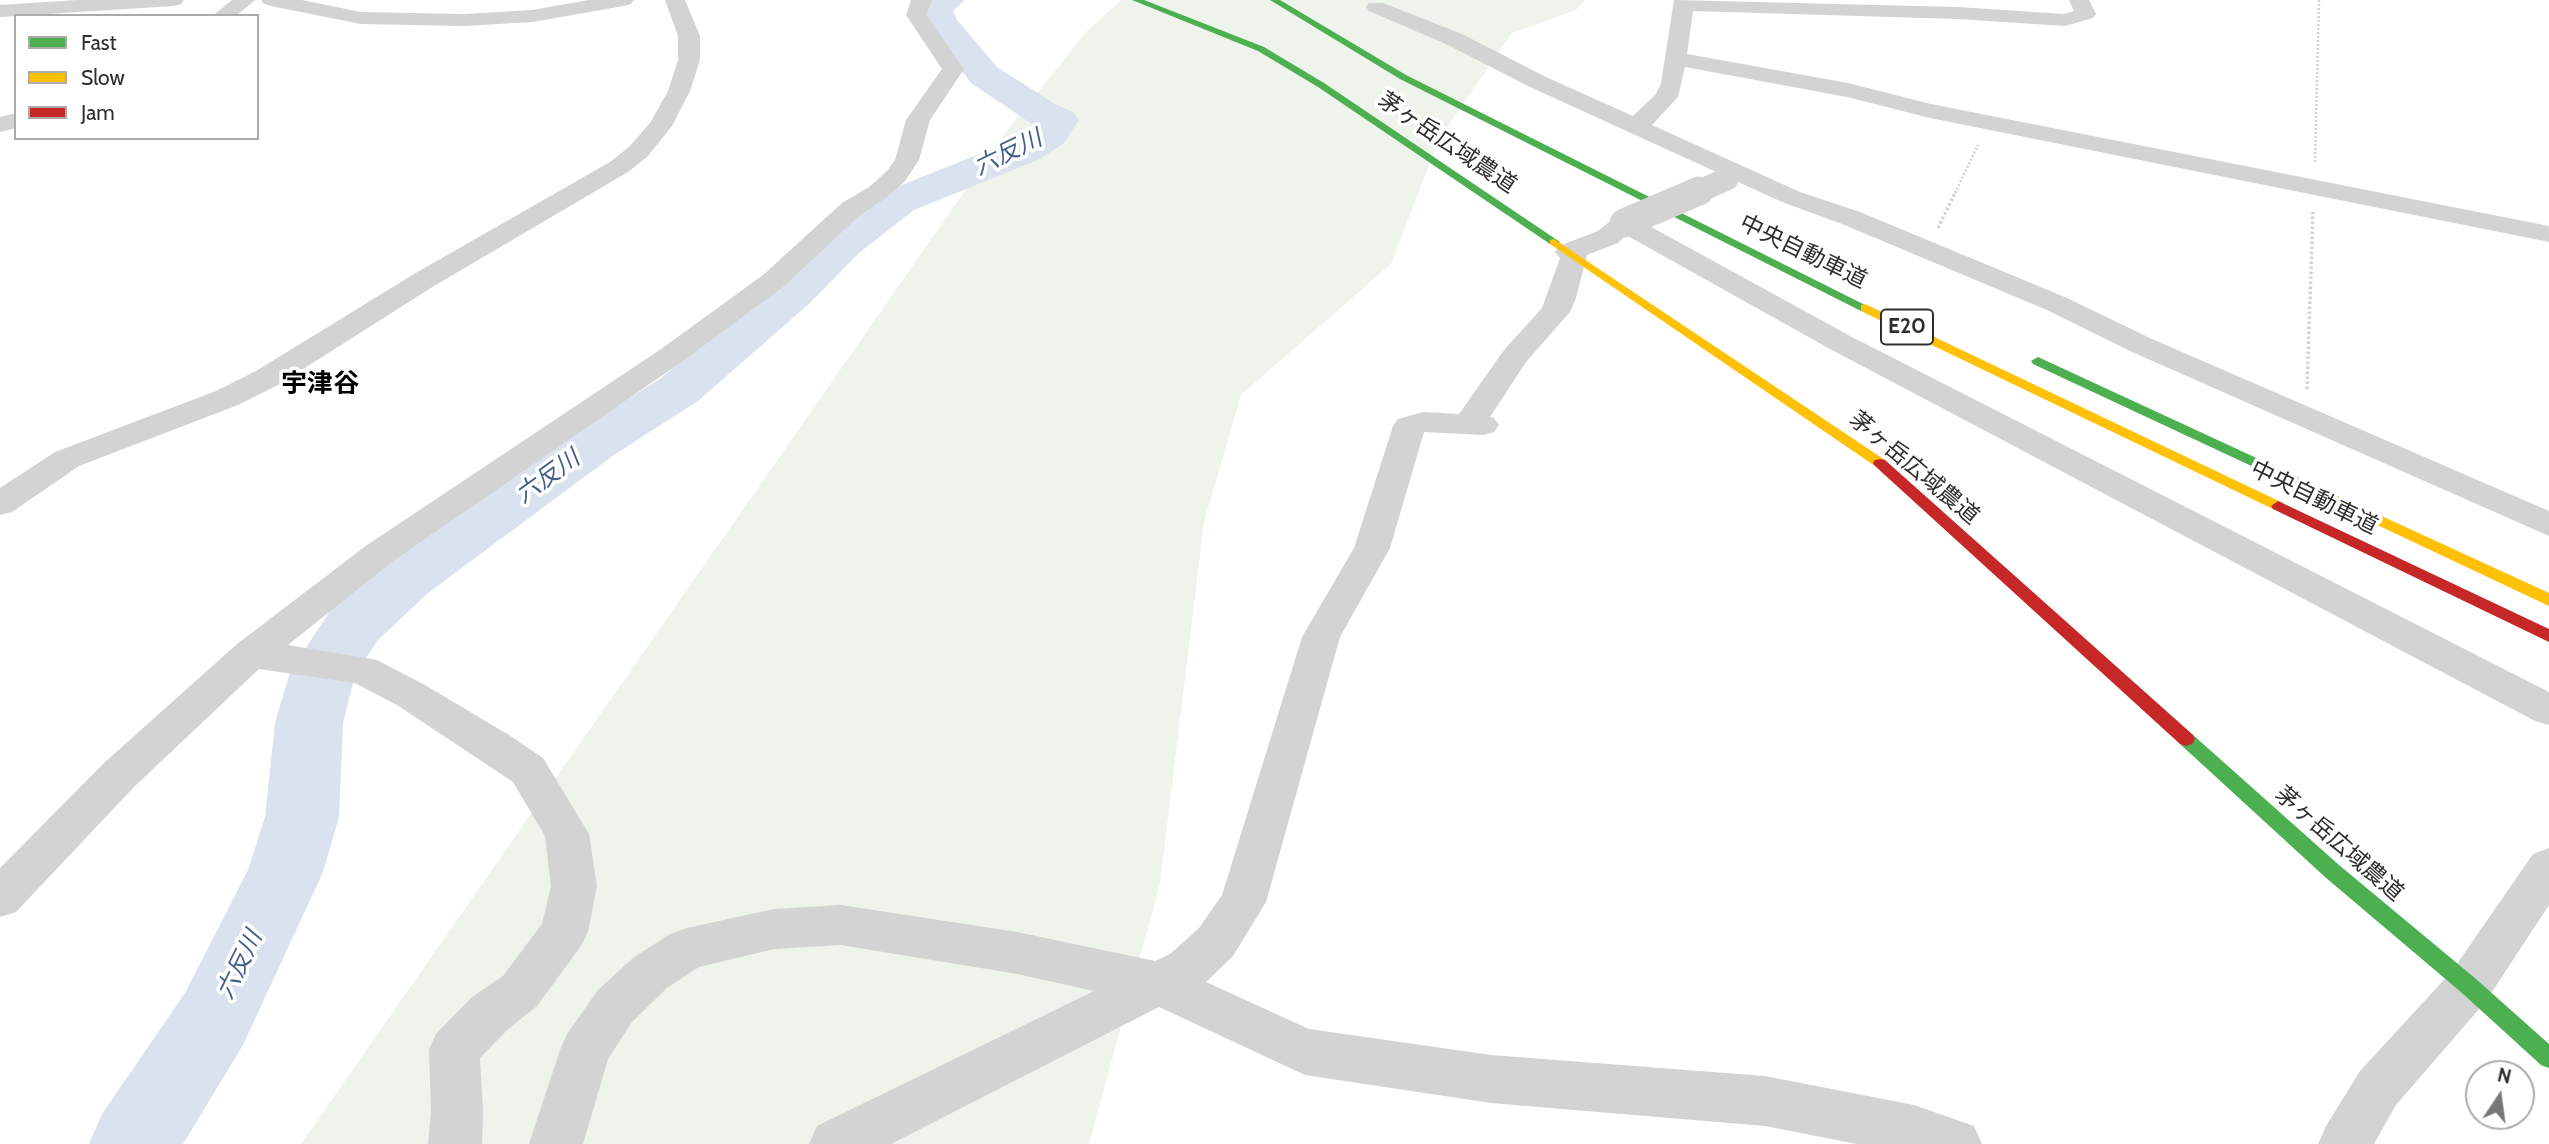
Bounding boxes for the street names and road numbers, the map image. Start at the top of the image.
street label: 茅ヶ岳広域農道 [1373,87,1521,199]
street label: 中央自動車道 [1735,209,1871,295]
road number: E20 [1881,310,1933,344]
street label: 茅ヶ岳広域農道 [1843,406,1985,530]
street label: 中央自動車道 [2246,455,2382,541]
street label: 茅ヶ岳広域農道 [2269,781,2409,907]

